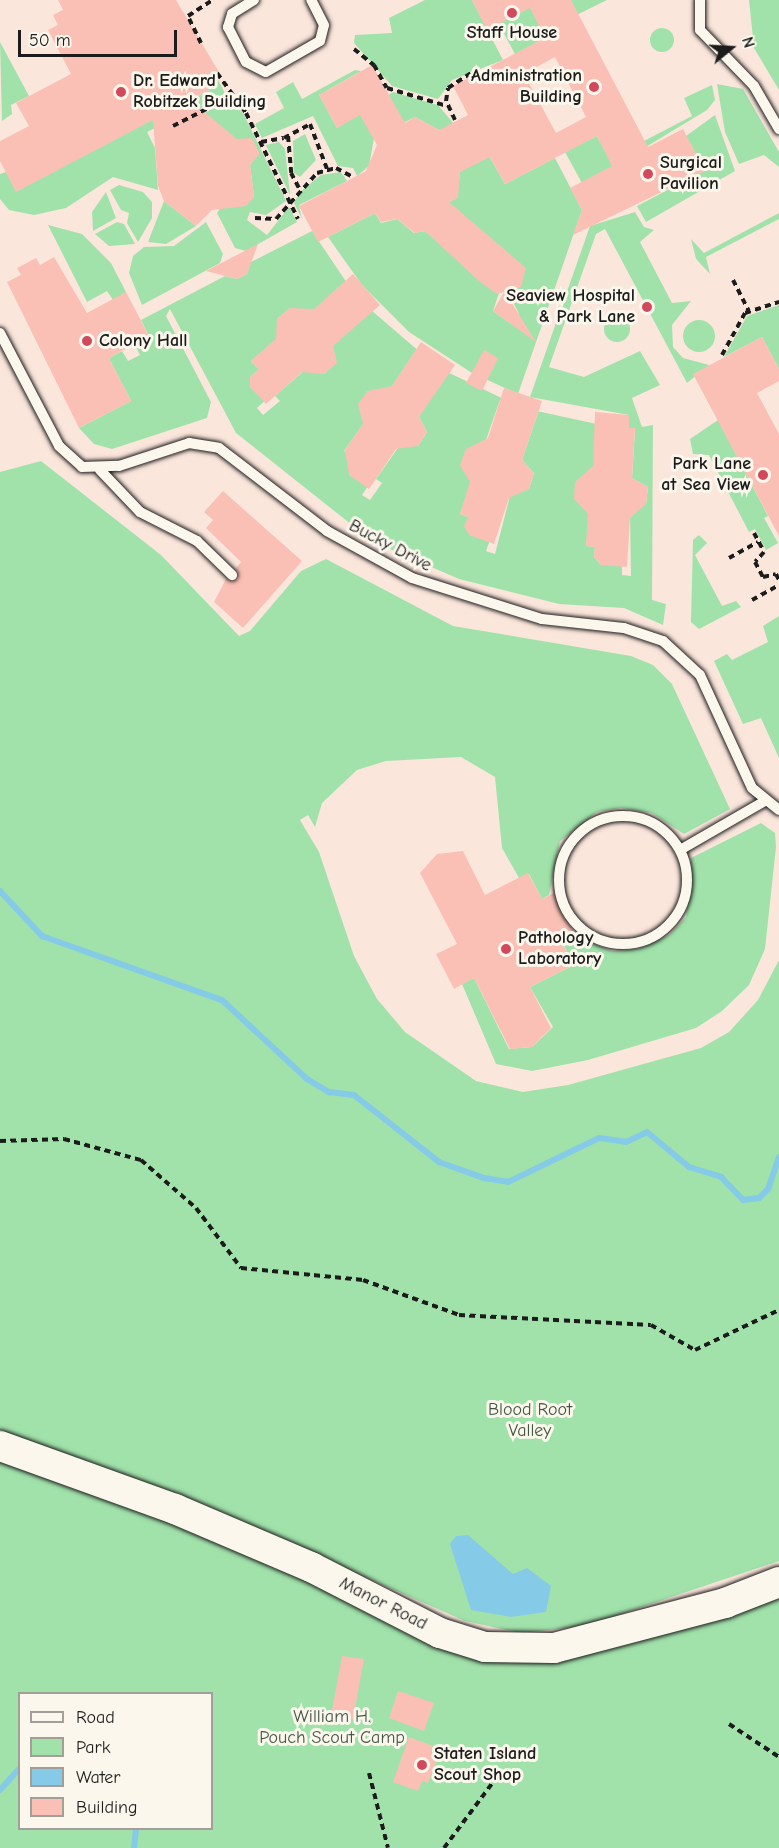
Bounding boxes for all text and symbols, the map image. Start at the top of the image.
marker: Staff House [505,6,519,20]
scale bar [21,18,180,56]
north arrow [701,18,761,78]
place label: Staff House [467,22,557,44]
text: 50 m [29,30,71,51]
text: N [738,35,758,50]
place label: Administration Building [471,66,582,109]
place label: Dr. Edward Robitzek Building [133,71,266,113]
marker: Administration Building [587,80,601,94]
marker: Dr. Edward Robitzek Building [114,85,128,99]
place label: Surgical Pavilion [660,153,722,195]
marker: Surgical Pavilion [641,167,655,181]
place label: Seaview Hospital & Park Lane [506,286,635,328]
marker: Seaview Hospital & Park Lane [640,300,654,314]
place label: Colony Hall [99,330,188,352]
marker: Colony Hall [80,334,94,348]
place label: Park Lane at Sea View [661,454,751,496]
marker: Park Lane at Sea View [756,468,770,482]
street label: Bucky Drive [345,515,435,577]
place label: Pathology Laboratory [518,928,601,970]
marker: Pathology Laboratory [499,942,513,956]
park label: Blood Root Valley [488,1400,572,1442]
street label: Manor Road [335,1573,431,1635]
legend [18,1692,213,1830]
text: Road [76,1707,115,1728]
park label: William H. Pouch Scout Camp [259,1707,405,1750]
text: Park [76,1737,110,1758]
place label: Staten Island Scout Shop [434,1744,536,1786]
marker: Staten Island Scout Shop [415,1758,429,1772]
text: Water [76,1767,120,1788]
text: Building [76,1797,138,1818]

